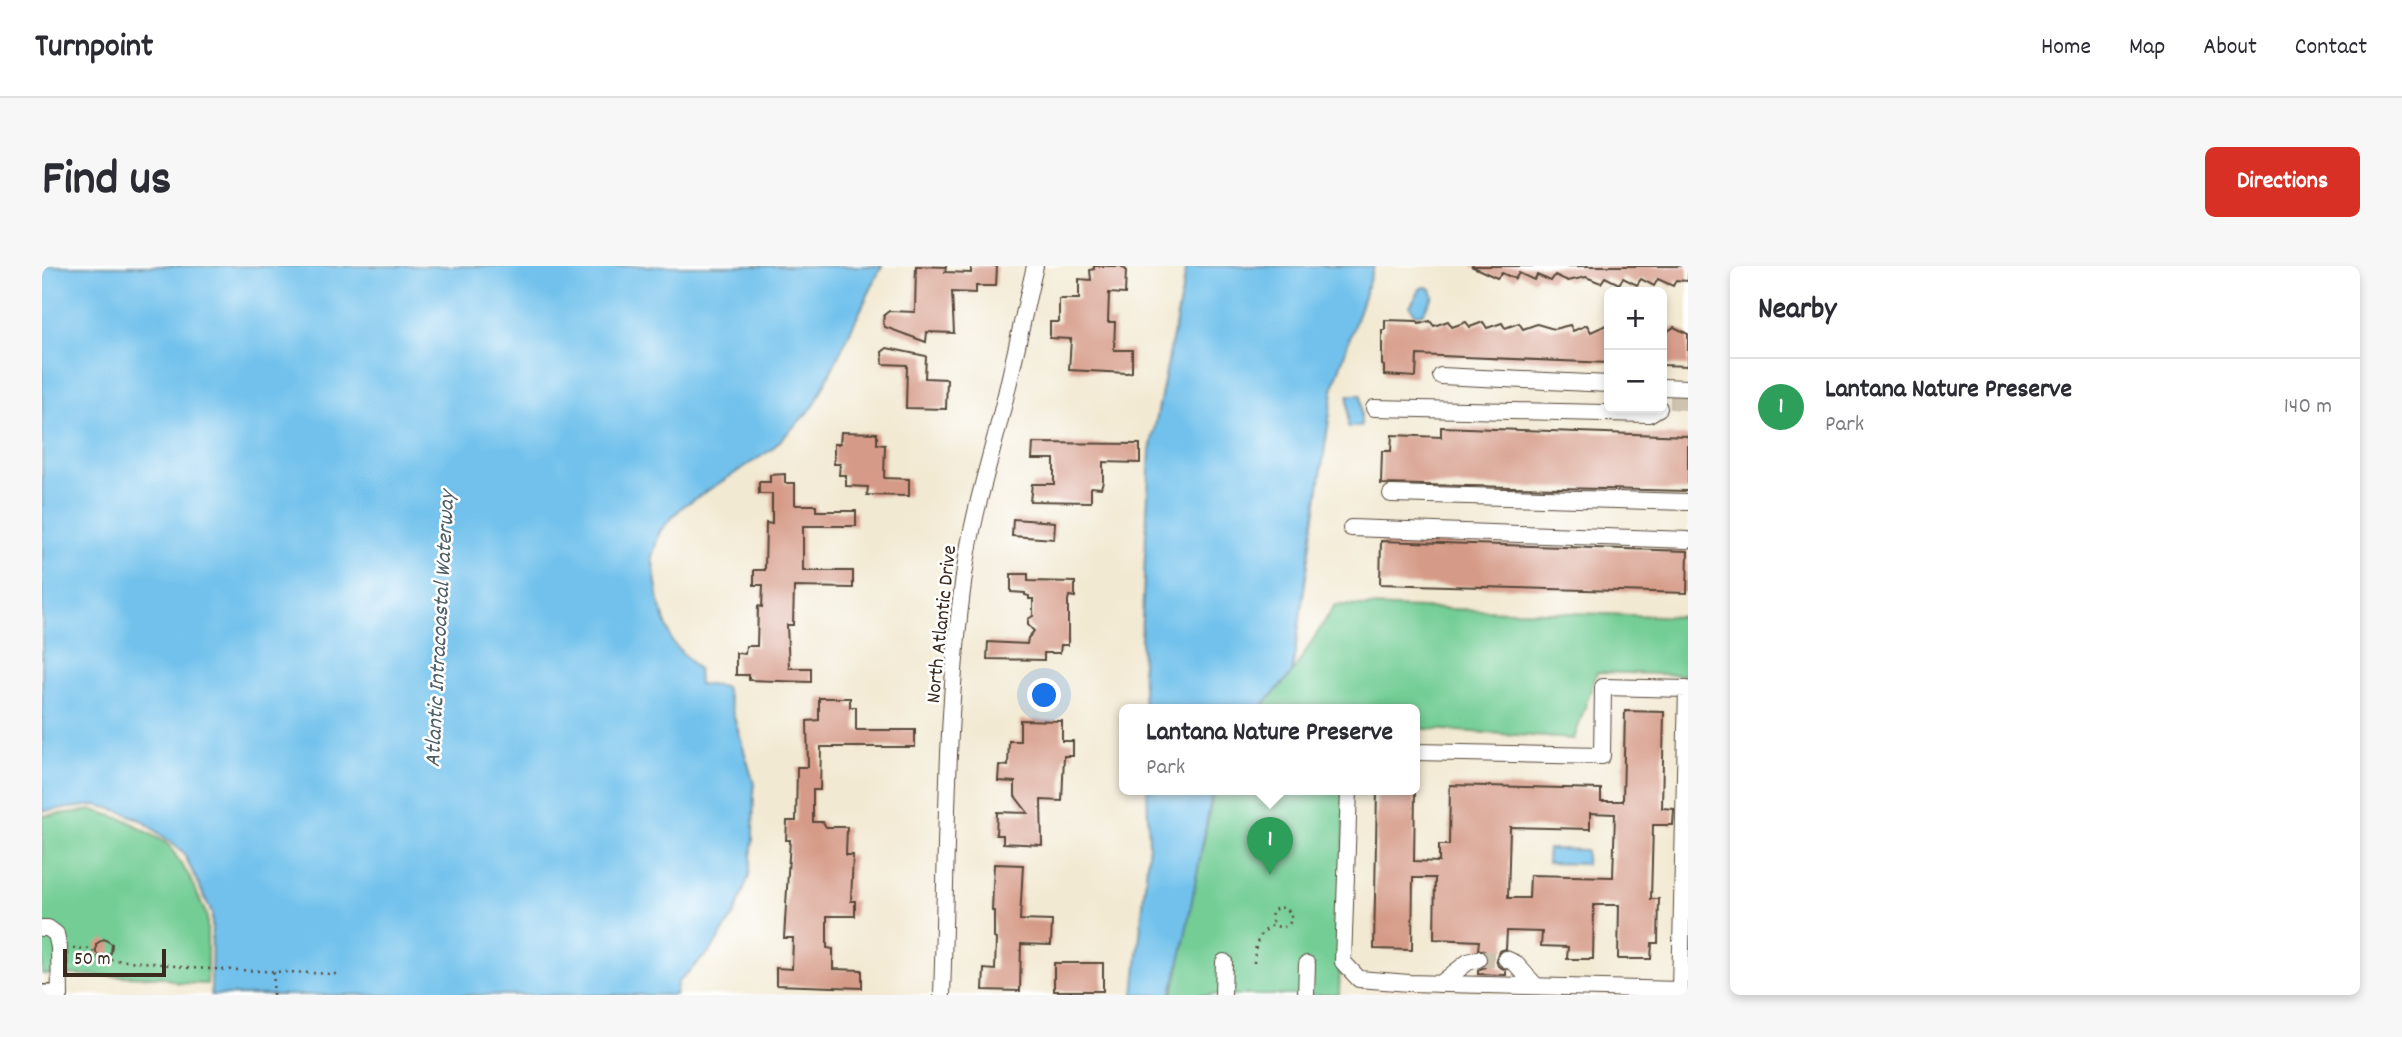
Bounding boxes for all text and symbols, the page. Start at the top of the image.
text: Turnpoint [35,25,153,72]
text: Home [2041,31,2091,65]
text: Map [2129,31,2165,65]
text: About [2203,31,2257,65]
text: Contact [2295,31,2367,65]
text: Find us [42,147,171,217]
button: Directions [2205,147,2360,217]
map controls [1604,287,1667,413]
button: + [1604,287,1667,350]
text: Nearby [1758,290,1836,333]
button: − [1604,350,1667,413]
text: Lantana Nature Preserve [1825,372,2072,409]
text: 1 [1778,391,1784,424]
text: 140 m [2284,391,2332,424]
text: Park [1825,409,1864,442]
water label: Atlantic Intracoastal Waterway [418,486,465,768]
street label: North Atlantic Drive [920,544,966,705]
your location [1027,678,1061,712]
popup [1119,704,1420,795]
text: Lantana Nature Preserve [1146,715,1393,752]
text: Park [1146,752,1185,785]
pin: 1 [1247,817,1293,875]
scale bar [63,946,166,978]
text: 50 m [74,947,111,974]

